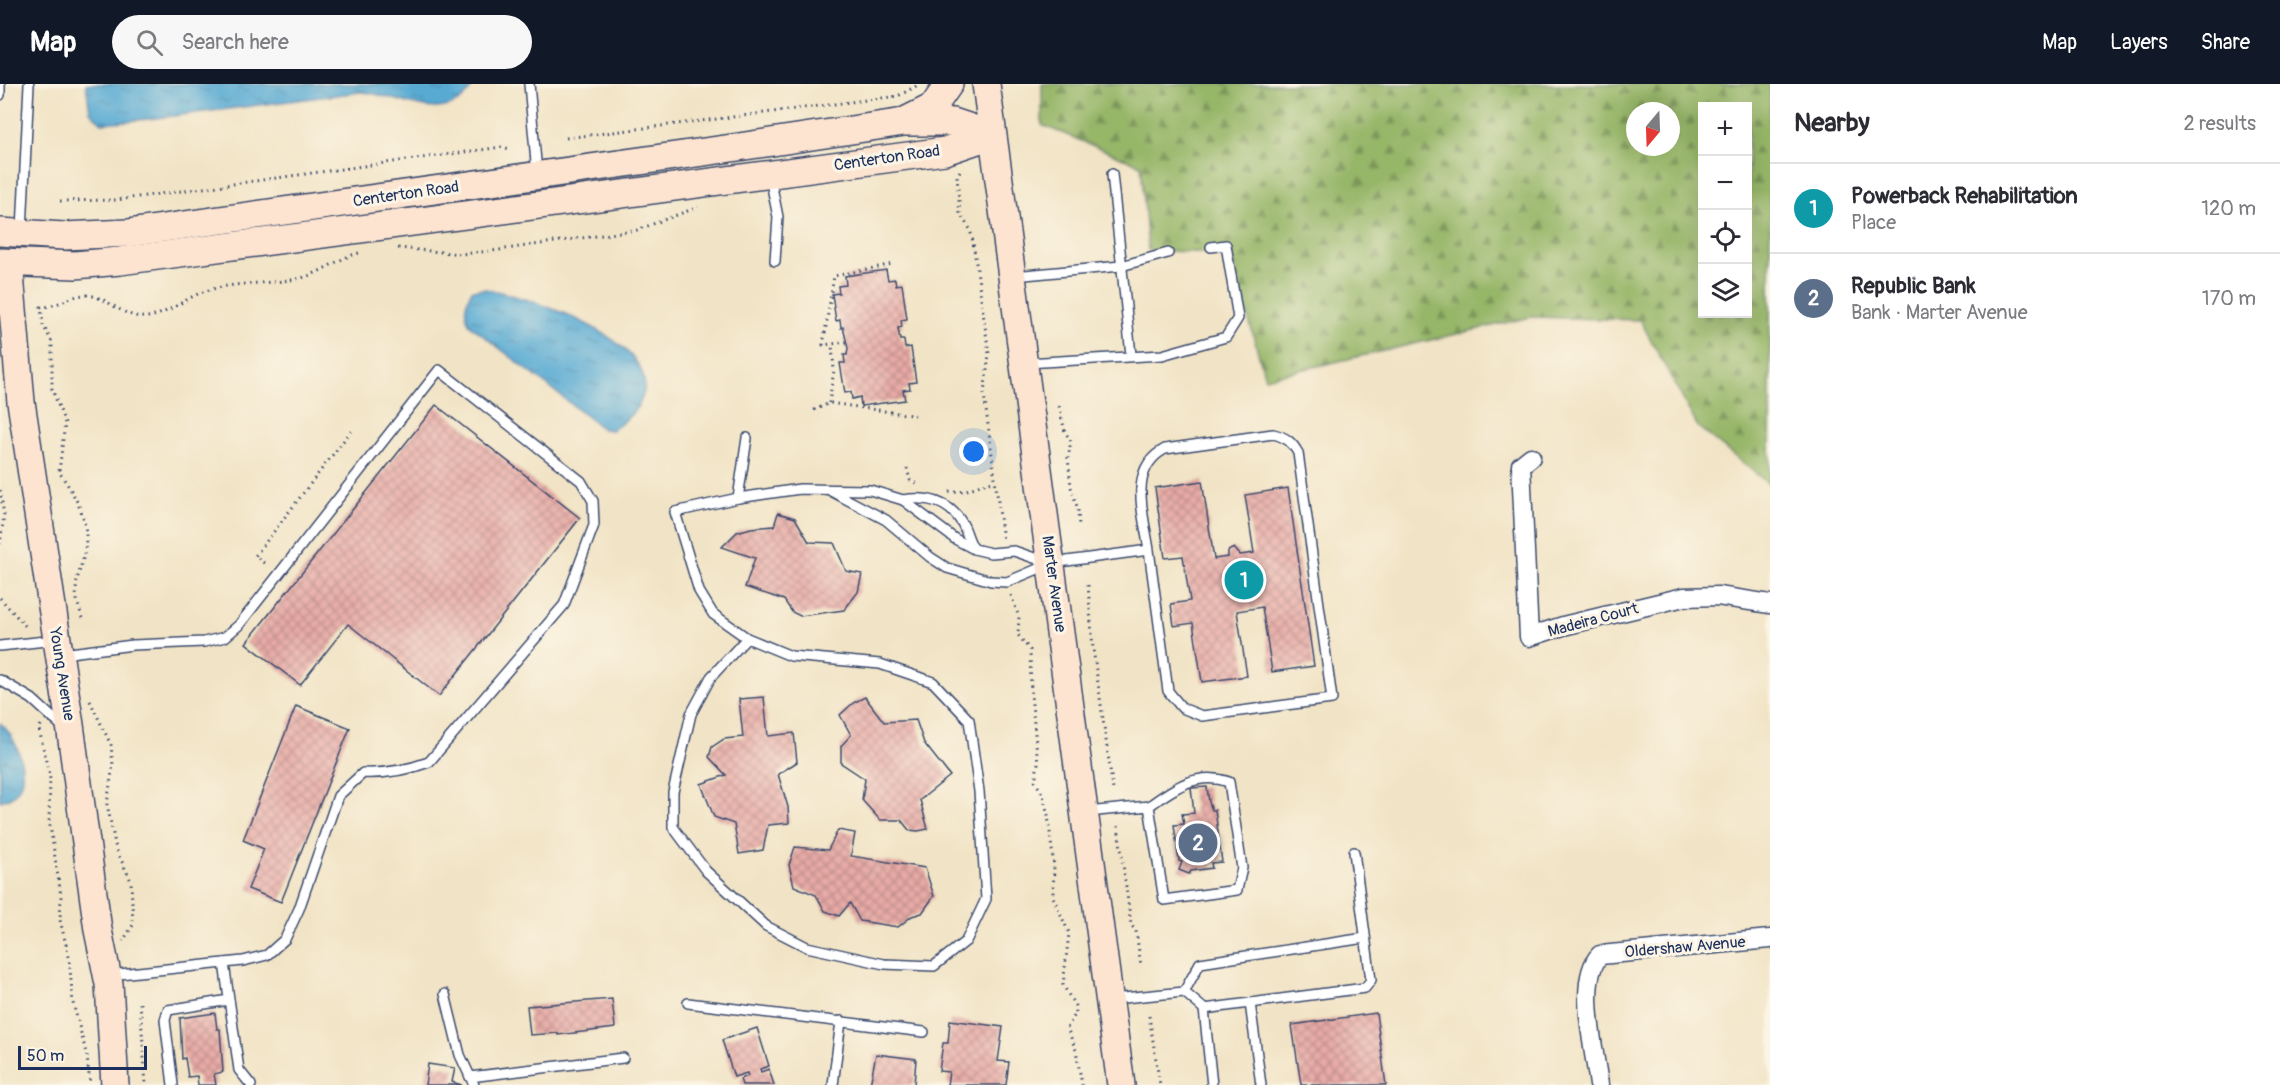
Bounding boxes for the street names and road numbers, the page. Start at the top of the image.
street label: Centerton Road [833,141,941,175]
street label: Centerton Road [352,177,460,211]
street label: Marter Avenue [1037,534,1071,634]
street label: Madeira Court [1545,598,1641,642]
street label: Young Avenue [45,625,79,722]
street label: Oldershaw Avenue [1624,932,1746,962]

